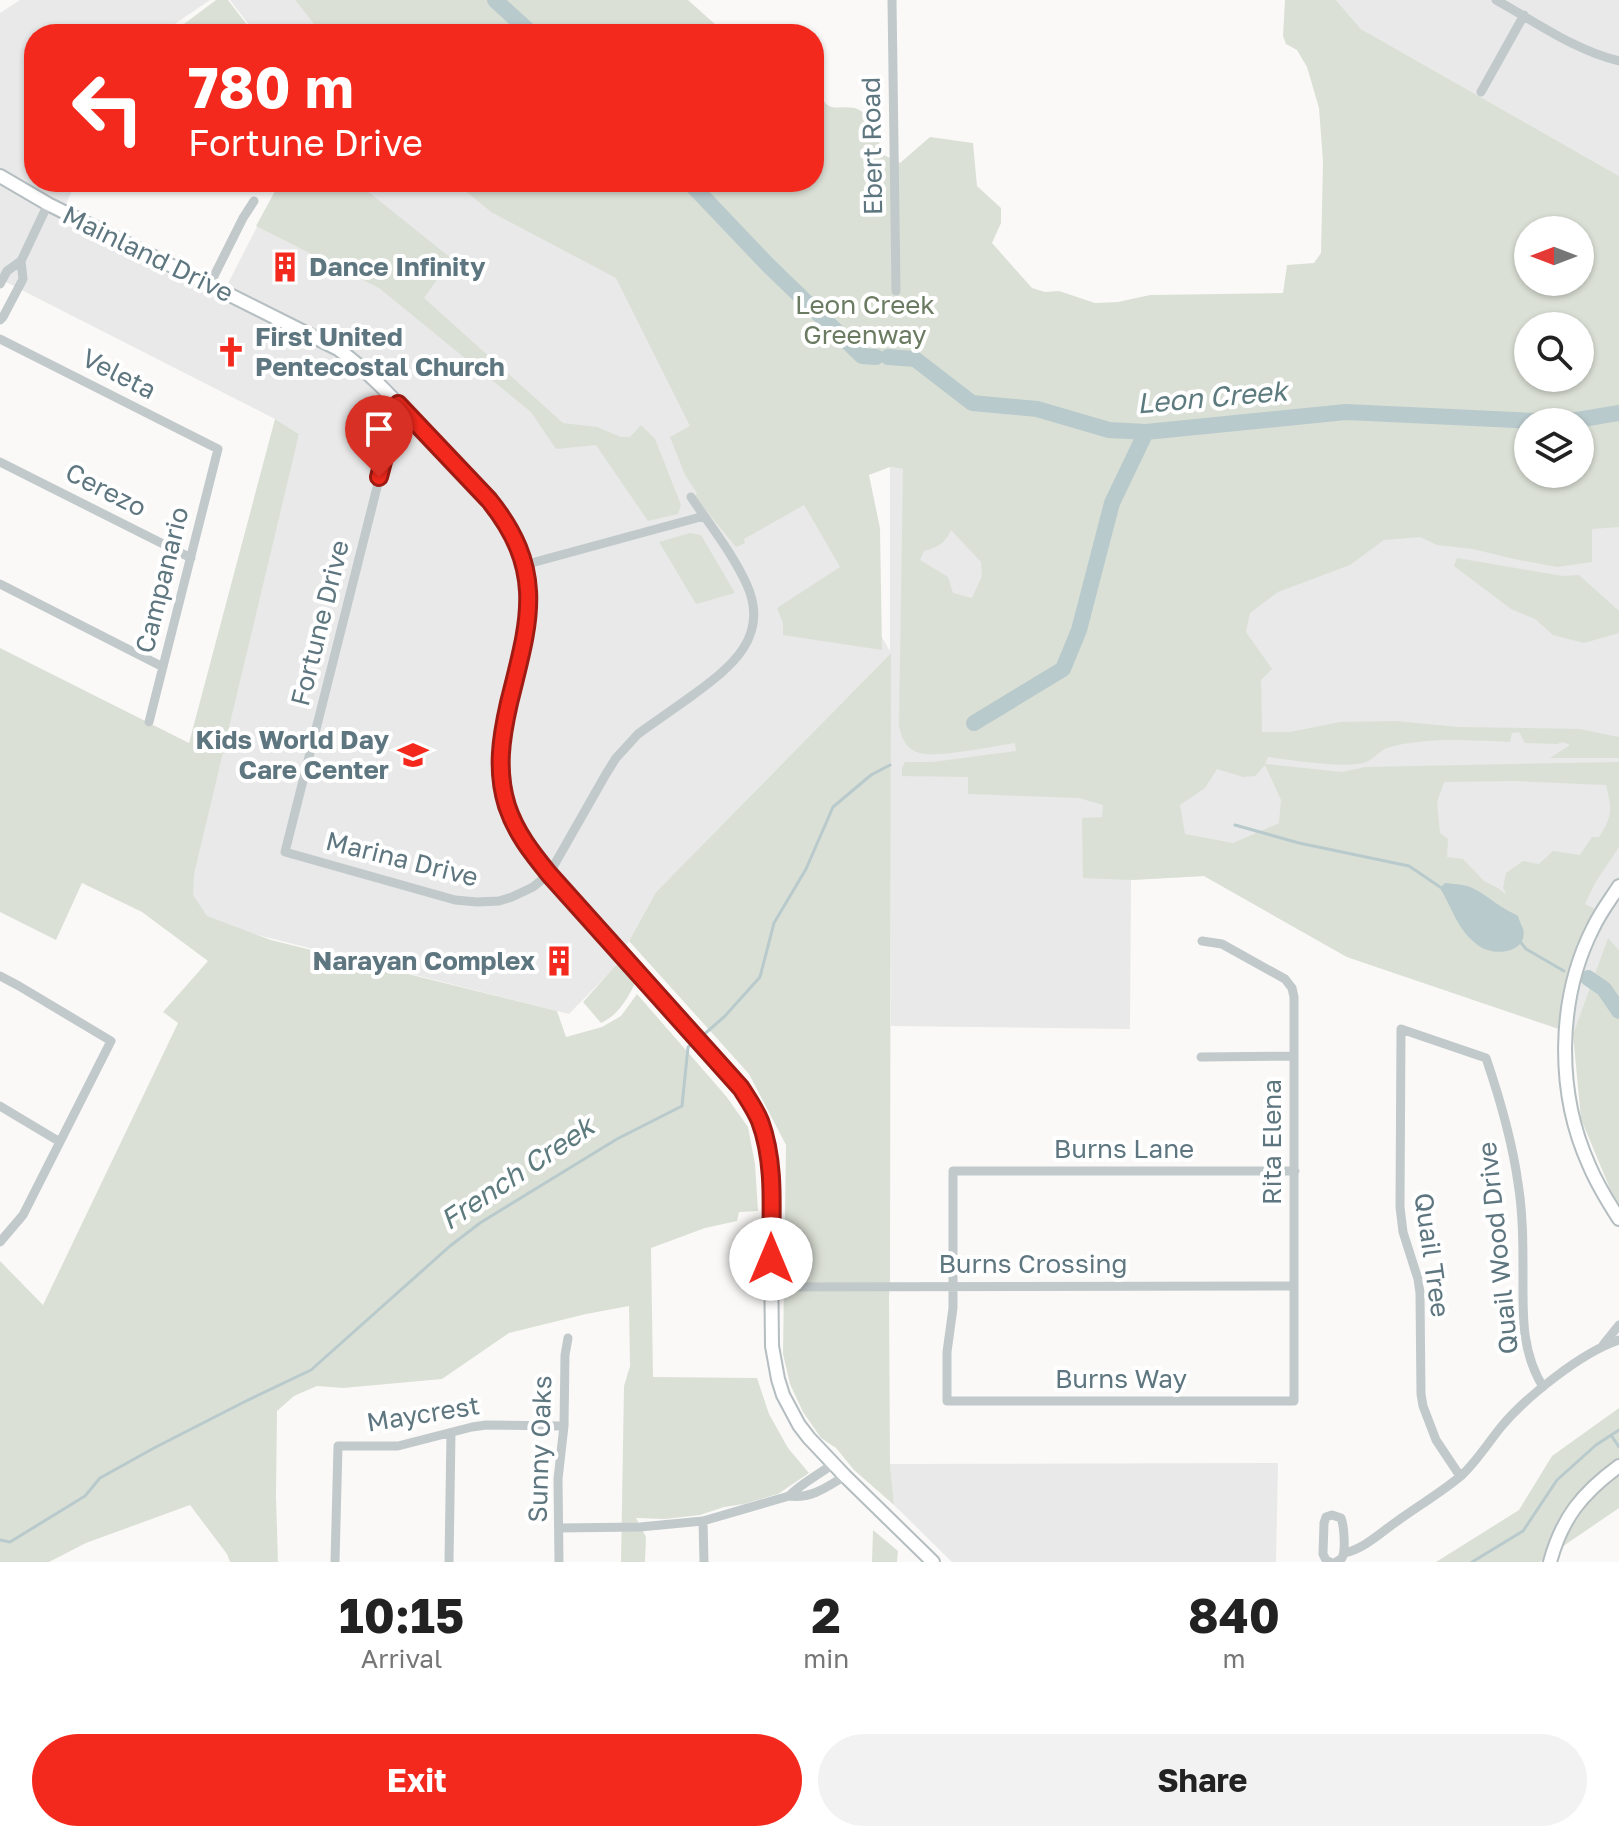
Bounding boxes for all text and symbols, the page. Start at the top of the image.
text: 780 m [188,53,354,120]
icon: left [56,56,160,160]
street label: Ebert Road [855,77,888,215]
text: Fortune Drive [188,121,423,164]
street label: Mainland Drive [58,199,239,308]
north arrow [1514,216,1594,296]
map controls [1514,216,1594,488]
building icon: Dance Infinity [268,250,302,284]
place label: Dance Infinity [309,251,486,282]
park label: Leon Creek Greenway [795,289,935,350]
button: search [1514,312,1594,392]
place label: First United Pentecostal Church [255,321,505,382]
church icon: First United Pentecostal Church [214,335,248,369]
street label: Veleta [77,342,162,405]
water label: Leon Creek [1135,373,1292,420]
pin [345,395,413,477]
icon: arrive [357,407,401,451]
button: layers [1514,408,1594,488]
street label: Cerezo [61,456,152,523]
street label: Campanario [128,504,195,656]
street label: Fortune Drive [284,537,355,709]
place label: Kids World Day Care Center [196,724,389,785]
school or university icon: Kids World Day Care Center [396,738,430,772]
street label: Marina Drive [323,825,481,892]
building icon: Narayan Complex [542,944,576,978]
place label: Narayan Complex [312,945,535,976]
street label: Rita Elena [1256,1079,1287,1205]
water label: French Creek [434,1107,602,1236]
street label: Burns Lane [1054,1133,1194,1164]
street label: Quail Wood Drive [1471,1140,1524,1356]
street label: Quail Tree [1408,1191,1457,1319]
position arrow [729,1217,813,1301]
street label: Burns Crossing [938,1248,1128,1279]
street label: Burns Way [1055,1363,1188,1394]
street label: Sunny Oaks [521,1375,558,1523]
street label: Maycrest [364,1389,482,1438]
text: 10:15 [339,1586,464,1644]
text: 2 [812,1586,841,1644]
text: 840 [1188,1586,1280,1644]
text: Arrival [361,1643,442,1674]
text: min [803,1643,849,1674]
text: m [1223,1643,1246,1674]
button: Exit [32,1734,802,1826]
button: Share [818,1734,1587,1826]

